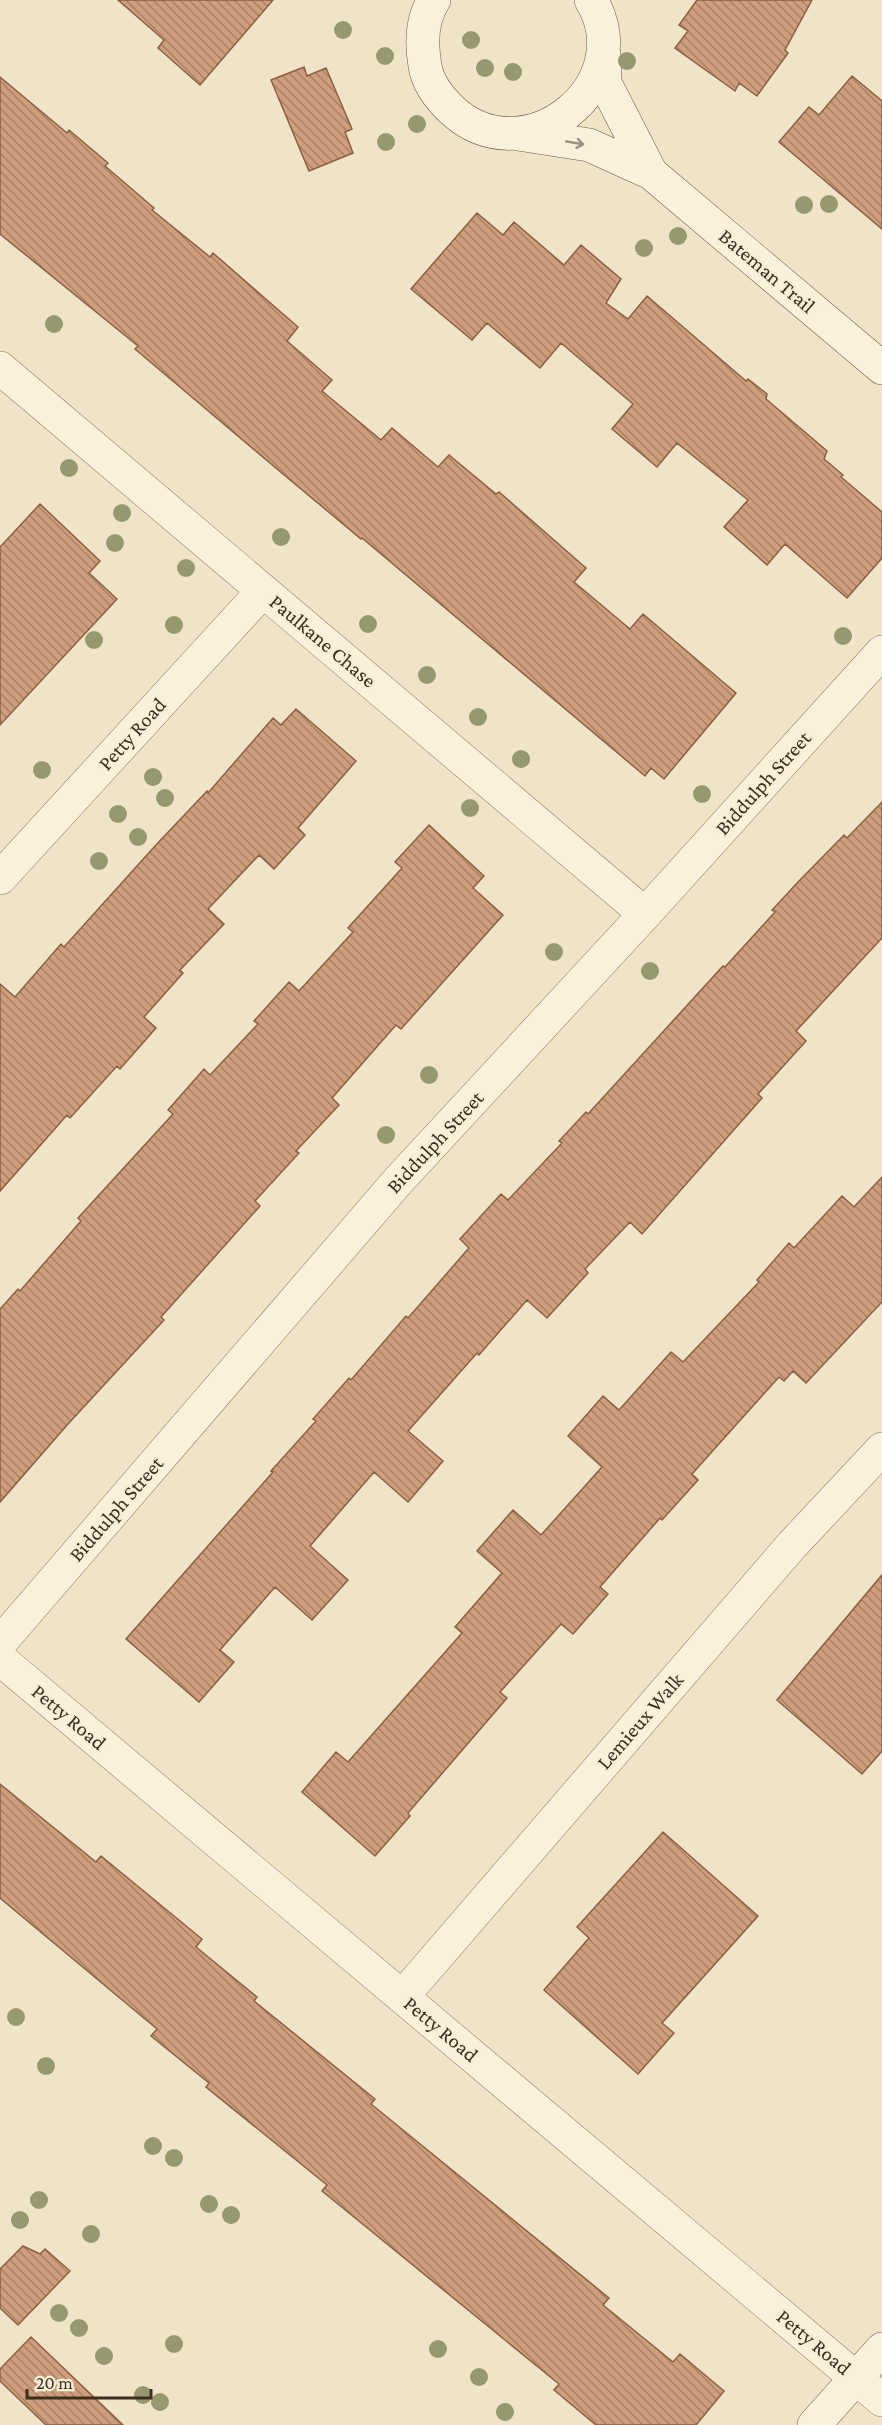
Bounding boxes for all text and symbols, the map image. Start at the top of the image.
one-way arrow [565,138,585,149]
street label: Bateman Trail [714,224,820,318]
street label: Paulkane Chase [265,590,381,692]
street label: Petty Road [93,693,171,775]
street label: Biddulph Street [710,725,817,840]
street label: Biddulph Street [381,1085,489,1198]
street label: Biddulph Street [64,1451,169,1566]
street label: Lemieux Walk [592,1668,688,1774]
street label: Petty Road [27,1679,111,1755]
street label: Petty Road [399,1991,483,2067]
street label: Petty Road [772,2304,856,2380]
scale bar [27,2362,152,2400]
text: 20 m [36,2373,73,2393]

